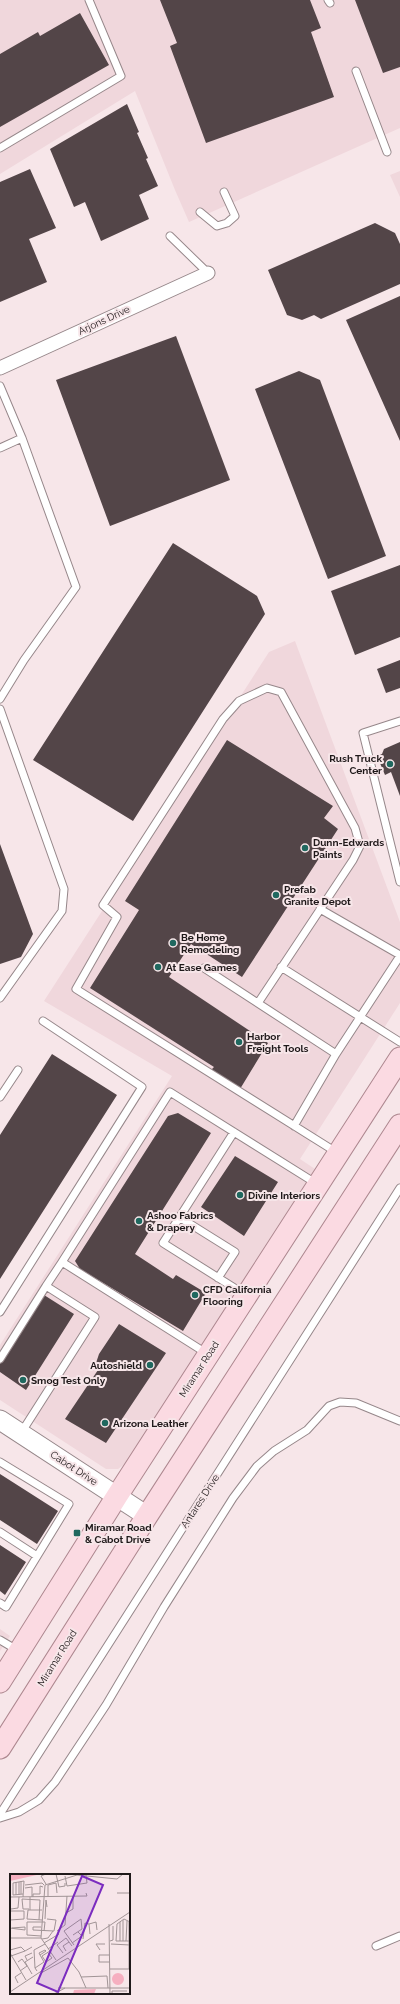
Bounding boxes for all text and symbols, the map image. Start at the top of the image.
street label: Arjons Drive [77,303,132,337]
place label: Rush Truck Center [329,753,382,776]
marker: Rush Truck Center [385,759,395,769]
place label: Dunn-Edwards Paints [313,837,384,860]
marker: Dunn-Edwards Paints [300,843,310,853]
place label: Prefab Granite Depot [284,884,351,907]
marker: Prefab Granite Depot [271,890,281,900]
place label: Be Home Remodeling [181,932,239,955]
marker: Be Home Remodeling [168,938,178,948]
marker: At Ease Games [153,962,163,972]
place label: At Ease Games [166,962,237,973]
place label: Harbor Freight Tools [247,1031,309,1054]
marker: Harbor Freight Tools [234,1037,244,1047]
marker: Divine Interiors [235,1190,245,1200]
place label: Divine Interiors [248,1190,320,1201]
place label: Ashoo Fabrics & Drapery [147,1210,214,1233]
marker: Ashoo Fabrics & Drapery [134,1216,144,1226]
place label: CFD California Flooring [203,1284,272,1307]
marker: CFD California Flooring [190,1290,200,1300]
street label: Miramar Road [177,1339,221,1399]
place label: Autoshield [90,1360,143,1371]
marker: Autoshield [145,1360,155,1370]
marker: Smog Test Only [18,1375,28,1385]
place label: Smog Test Only [31,1375,106,1386]
marker: Arizona Leather [100,1418,110,1428]
place label: Arizona Leather [113,1418,189,1429]
street label: Cabot Drive [48,1449,100,1487]
street label: Antares Drive [179,1472,222,1530]
place label: Miramar Road & Cabot Drive [85,1522,152,1545]
marker: Miramar Road & Cabot Drive [72,1528,82,1538]
street label: Miramar Road [35,1628,79,1688]
inset map [10,1874,130,1994]

